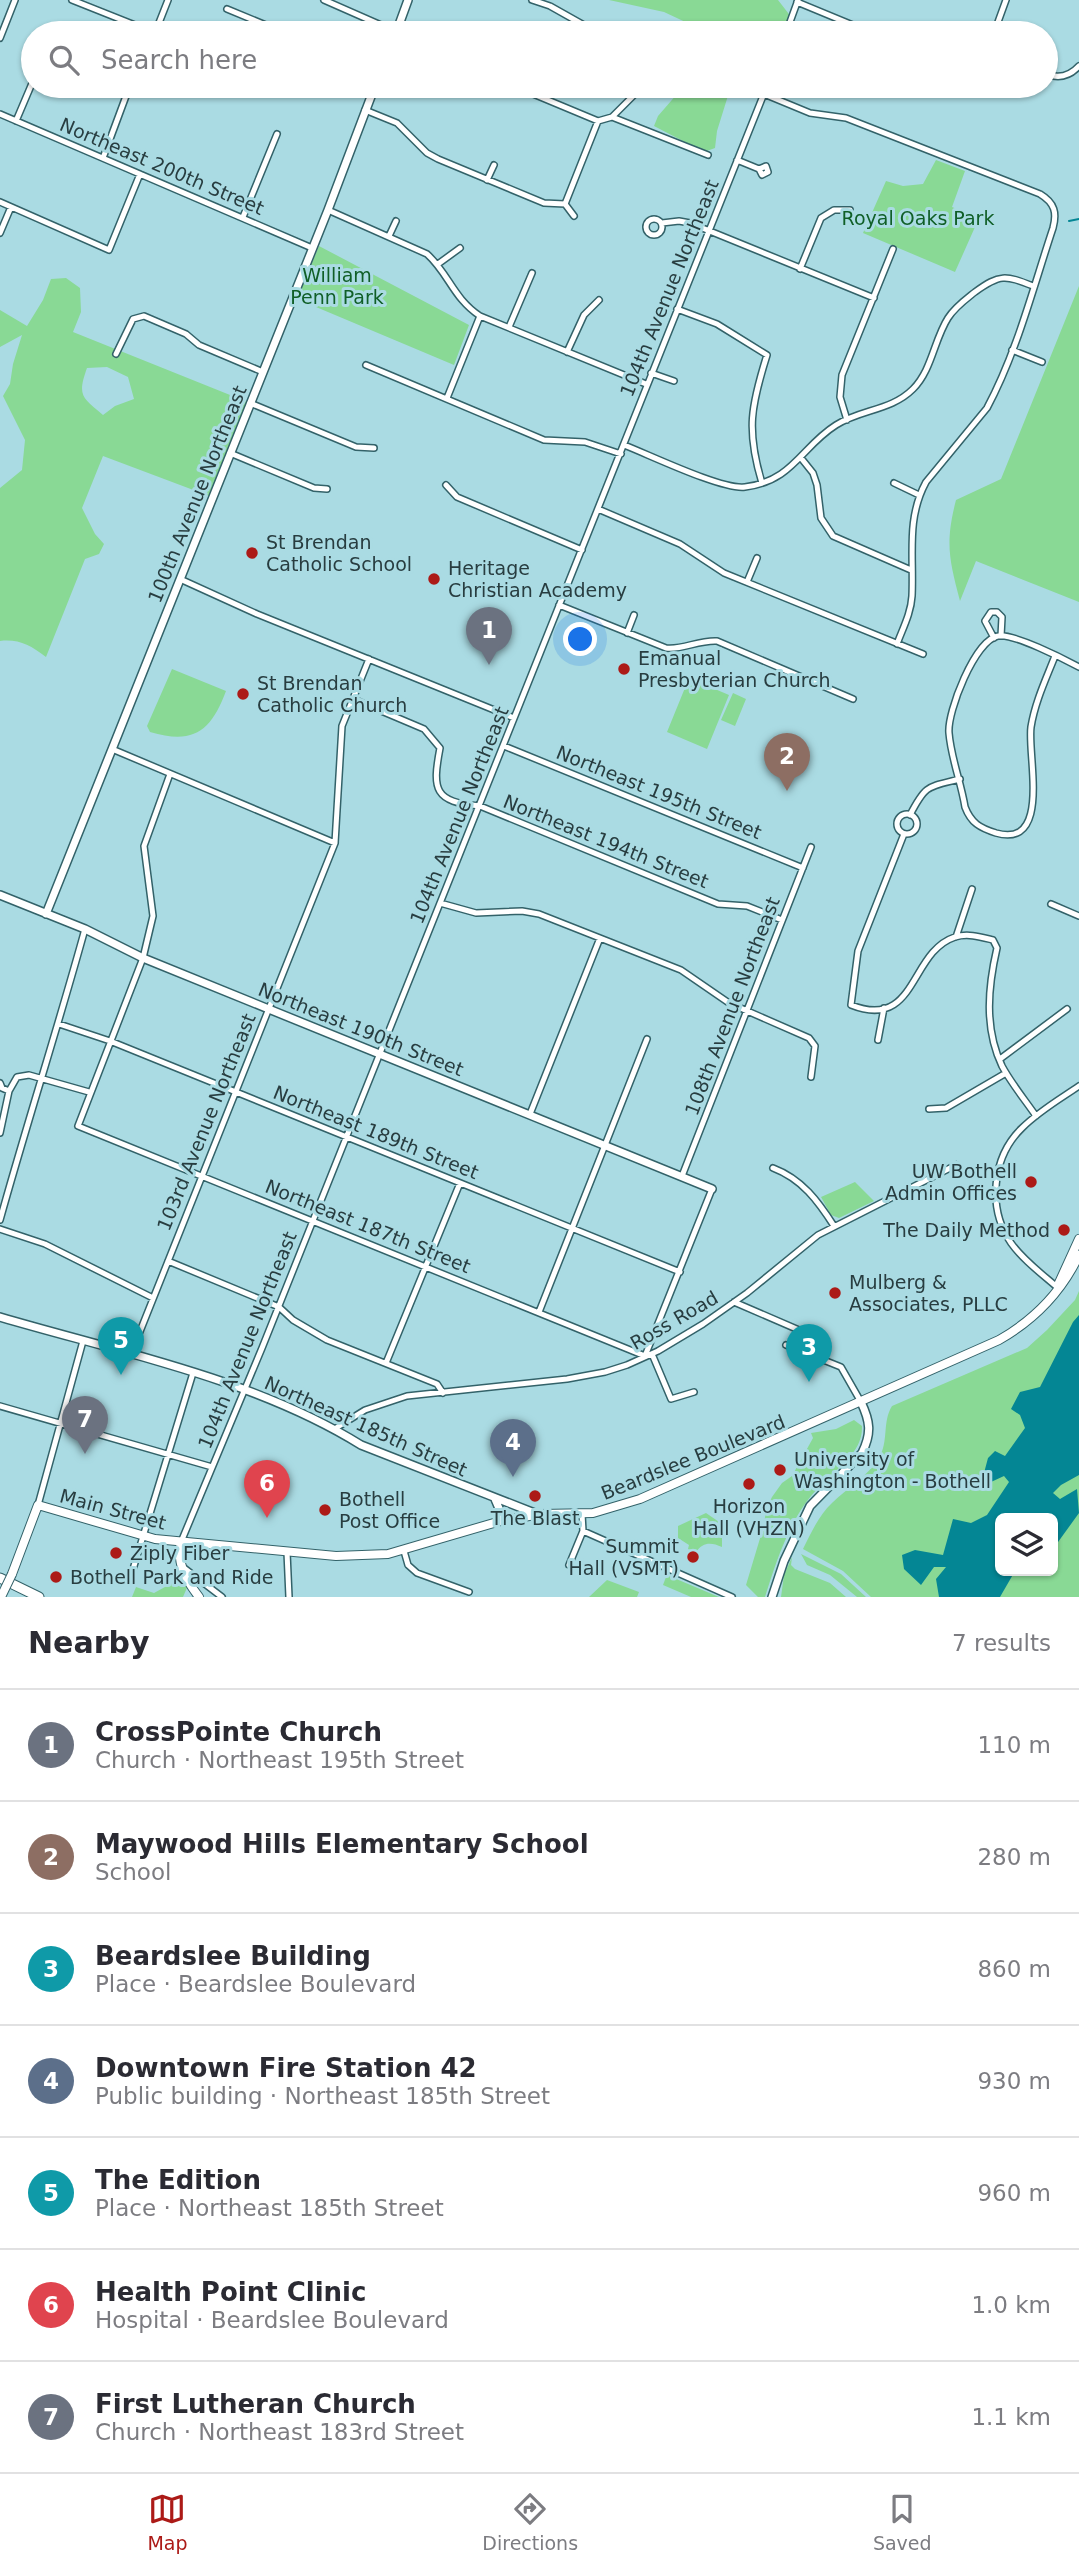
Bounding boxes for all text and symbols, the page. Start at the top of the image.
search box [21,21,1058,98]
icon: search [45,41,83,79]
text: Search here [101,45,257,75]
street label: Northeast 200th Street [57,113,267,219]
street label: 104th Avenue Northeast [615,176,723,400]
park label: Royal Oaks Park [842,207,994,229]
park label: William Penn Park [290,264,384,308]
street label: 100th Avenue Northeast [143,382,251,606]
place label: St Brendan Catholic School [266,531,412,575]
marker: St Brendan Catholic School [244,545,260,561]
place label: Heritage Christian Academy [448,557,627,601]
marker: Heritage Christian Academy [426,571,442,587]
pin: 1 [466,607,512,665]
your location [563,622,597,656]
place label: Emanual Presbyterian Church [638,647,831,691]
marker: Emanual Presbyterian Church [616,661,632,677]
place label: St Brendan Catholic Church [257,672,407,716]
marker: St Brendan Catholic Church [235,686,251,702]
street label: 104th Avenue Northeast [405,703,513,927]
pin: 2 [764,733,810,791]
street label: Northeast 195th Street [553,741,765,843]
street label: Northeast 194th Street [500,790,712,892]
street label: 108th Avenue Northeast [680,894,784,1118]
street label: Northeast 190th Street [255,978,467,1080]
street label: 103rd Avenue Northeast [152,1010,260,1234]
street label: Northeast 189th Street [270,1081,482,1183]
place label: UW Bothell Admin Offices [885,1160,1017,1204]
marker: UW Bothell Admin Offices [1023,1174,1039,1190]
street label: Northeast 187th Street [262,1175,474,1277]
place label: The Daily Method [882,1219,1050,1241]
marker: The Daily Method [1056,1222,1072,1238]
street label: 104th Avenue Northeast [193,1228,301,1452]
place label: Mulberg & Associates, PLLC [849,1271,1008,1315]
marker: Mulberg & Associates, PLLC [827,1285,843,1301]
street label: Ross Road [626,1286,722,1354]
pin: 5 [98,1317,144,1375]
pin: 3 [786,1324,832,1382]
street label: Northeast 185th Street [261,1371,471,1481]
pin: 7 [62,1396,108,1454]
street label: Beardslee Boulevard [598,1410,788,1504]
pin: 4 [490,1419,536,1477]
place label: University of Washington - Bothell [794,1448,991,1492]
pin: 6 [244,1460,290,1518]
marker: University of Washington - Bothell [772,1462,788,1478]
marker: Horizon Hall (VHZN) [741,1476,757,1492]
street label: Main Street [57,1484,169,1534]
place label: Bothell Post Office [339,1488,440,1532]
marker: The Blast [527,1488,543,1504]
place label: Horizon Hall (VHZN) [693,1495,805,1539]
marker: Bothell Post Office [317,1502,333,1518]
place label: The Blast [490,1507,579,1529]
map controls [995,1513,1058,1576]
button: layers [995,1513,1058,1576]
place label: Summit Hall (VSMT) [569,1535,679,1579]
place label: Ziply Fiber [130,1542,229,1564]
marker: Ziply Fiber [108,1545,124,1561]
marker: Summit Hall (VSMT) [685,1549,701,1565]
place label: Bothell Park and Ride [70,1566,274,1588]
marker: Bothell Park and Ride [48,1569,64,1585]
text: Nearby [28,1625,150,1660]
text: 7 results [952,1630,1051,1656]
text: CrossPointe Church [95,1717,382,1747]
text: 1 [43,1732,59,1758]
text: 110 m [977,1732,1051,1758]
text: Church · Northeast 195th Street [95,1747,464,1773]
text: Maywood Hills Elementary School [95,1829,589,1859]
text: 2 [43,1844,59,1870]
text: 280 m [977,1844,1051,1870]
text: School [95,1859,171,1885]
text: Beardslee Building [95,1941,371,1971]
text: 3 [43,1956,59,1982]
text: 860 m [977,1956,1051,1982]
text: Place · Beardslee Boulevard [95,1971,416,1997]
text: Downtown Fire Station 42 [95,2053,477,2083]
text: 4 [43,2068,59,2094]
text: 930 m [977,2068,1051,2094]
text: Public building · Northeast 185th Street [95,2083,550,2109]
text: The Edition [95,2165,261,2195]
text: 5 [43,2180,59,2206]
text: 960 m [977,2180,1051,2206]
text: Place · Northeast 185th Street [95,2195,444,2221]
text: Health Point Clinic [95,2277,366,2307]
text: 6 [43,2292,59,2318]
text: 1.0 km [971,2292,1051,2318]
text: Hospital · Beardslee Boulevard [95,2307,449,2333]
text: First Lutheran Church [95,2389,416,2419]
text: 7 [43,2404,59,2430]
text: 1.1 km [971,2404,1051,2430]
text: Church · Northeast 183rd Street [95,2419,464,2445]
tab: Map [147,2490,188,2554]
tab: Directions [482,2490,578,2554]
tab: Saved [873,2490,932,2554]

